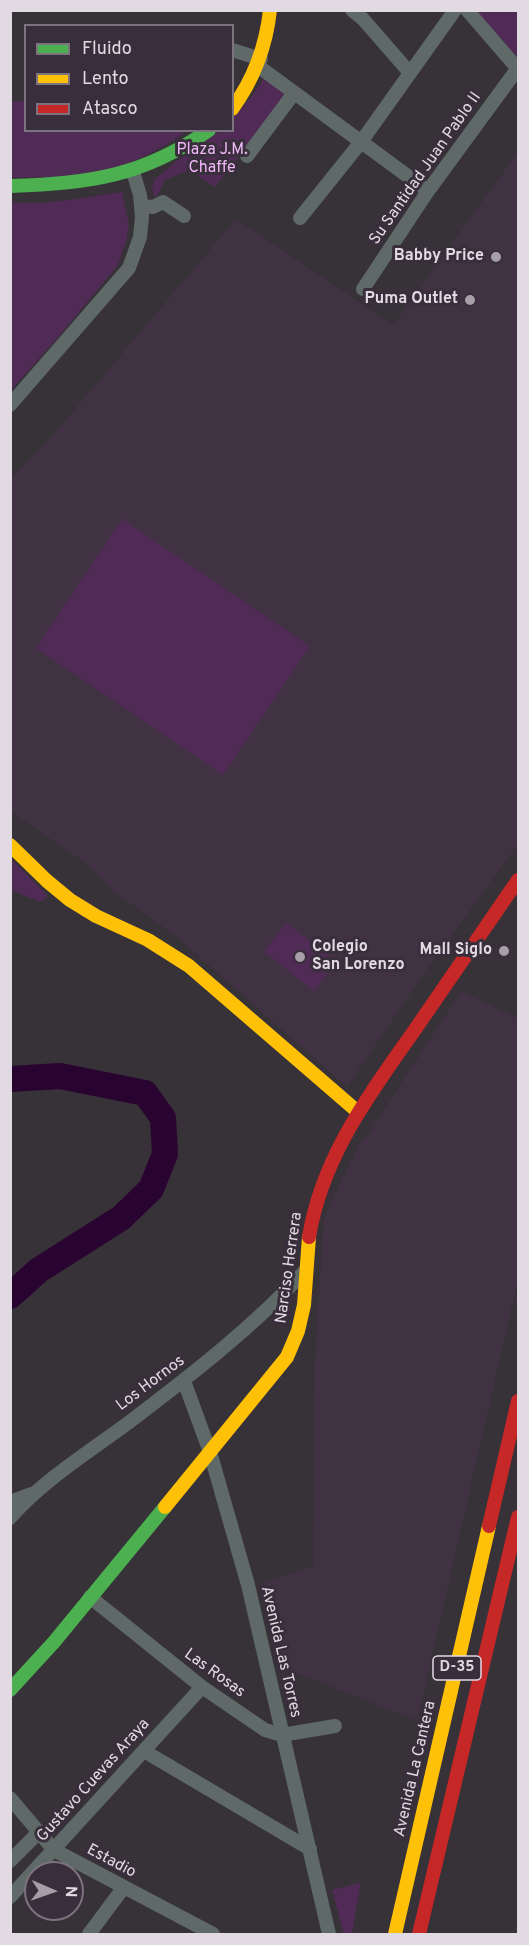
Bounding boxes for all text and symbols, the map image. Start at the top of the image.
legend [24,24,234,132]
text: Fluido [82,38,132,61]
text: Lento [82,68,128,91]
street label: Su Santidad Juan Pablo II [366,89,486,249]
text: Atasco [82,98,138,121]
park label: Plaza J.M. Chaffe [176,141,248,179]
place label: Babby Price [394,247,484,267]
marker: Babby Price [489,250,503,264]
place label: Puma Outlet [365,290,458,310]
marker: Puma Outlet [463,293,477,307]
place label: Colegio San Lorenzo [312,938,405,976]
place label: Mall Siglo [419,941,492,961]
marker: Mall Siglo [497,944,511,958]
marker: Colegio San Lorenzo [293,950,307,964]
street label: Narciso Herrera [273,1211,307,1325]
street label: Los Hornos [113,1352,189,1416]
street label: Avenida Las Torres [256,1584,304,1720]
street label: Las Rosas [180,1645,248,1703]
road number: D-35 [433,1656,481,1680]
street label: Avenida La Cantera [391,1699,441,1839]
street label: Gustavo Cuevas Araya [34,1715,154,1847]
street label: Estadio [83,1841,139,1883]
north arrow [24,1861,84,1921]
text: N [60,1885,80,1898]

